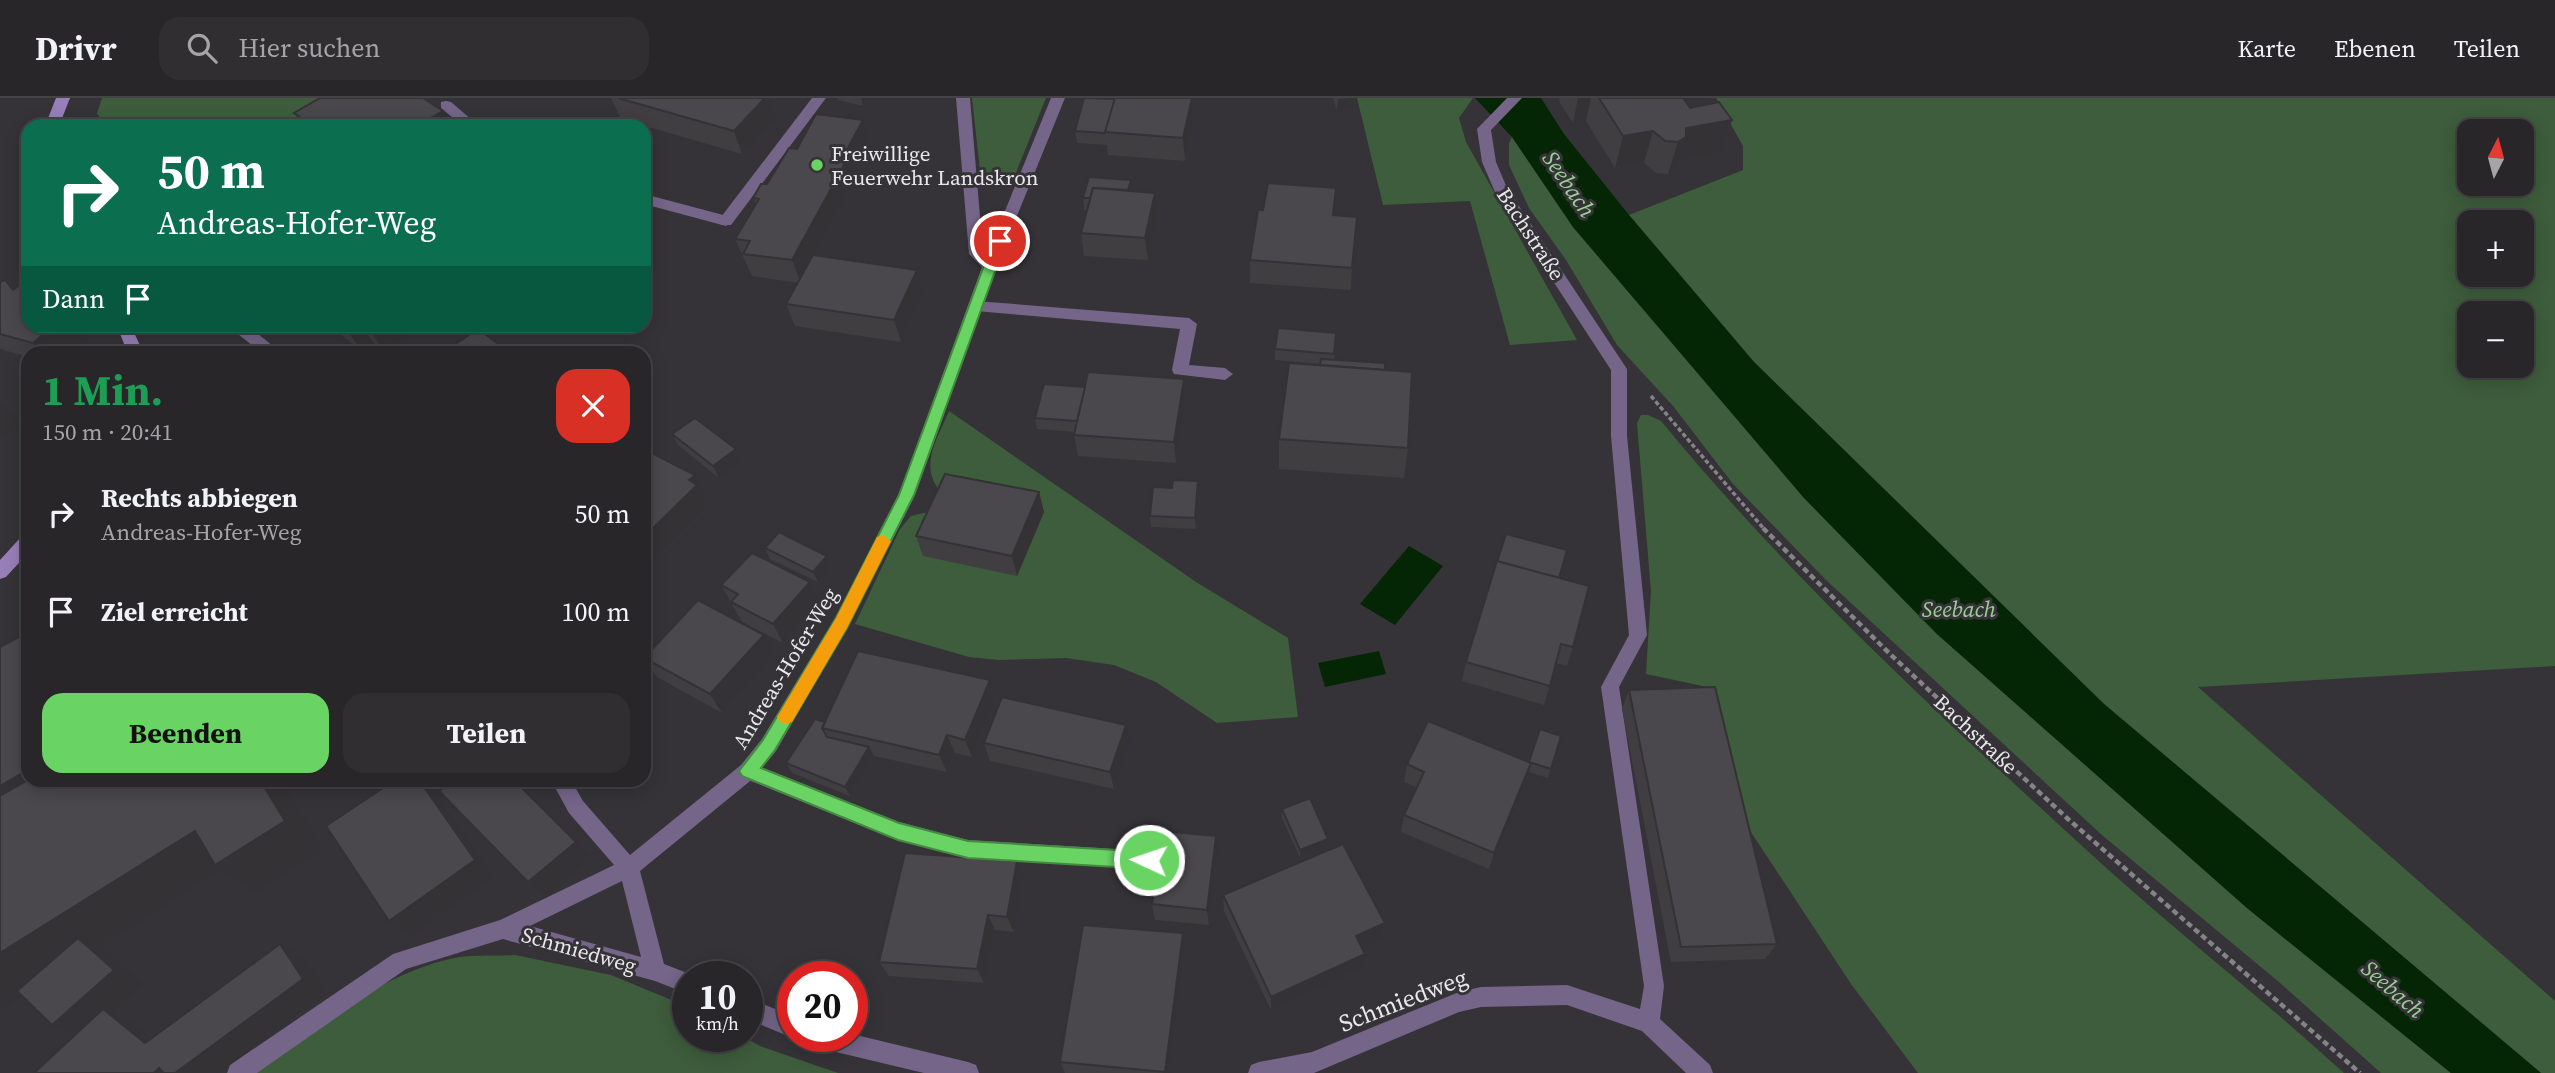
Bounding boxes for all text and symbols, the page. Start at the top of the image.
search box [159,17,649,80]
text: Drivr [35,26,117,71]
icon: search [183,29,221,67]
text: Hier suchen [239,30,380,66]
text: Karte [2237,32,2296,65]
text: Ebenen [2334,32,2416,65]
text: Teilen [2454,32,2520,65]
north arrow [2457,119,2534,196]
map controls [2457,119,2534,378]
text: 50 m [157,137,265,204]
place label: Freiwillige Feuerwehr Landskron [831,139,1039,192]
water label: Seebach [1535,144,1603,224]
icon: right [42,147,133,238]
marker: Freiwillige Feuerwehr Landskron [809,157,825,173]
street label: Bachstraße [1490,182,1572,286]
text: Andreas-Hofer-Weg [157,201,436,245]
button: + [2457,210,2534,287]
pin [970,211,1030,271]
icon: arrive [981,222,1019,260]
icon: arrive [119,280,157,318]
text: Dann [42,281,105,317]
button: − [2457,301,2534,378]
text: 1 Min. [42,361,163,419]
button: close [556,369,630,443]
text: 150 m · 20:41 [42,416,173,448]
text: Rechts abbiegen [101,480,298,516]
icon: right [42,495,80,533]
text: 50 m [575,496,630,532]
text: Andreas-Hofer-Weg [101,516,302,548]
street label: Andreas-Hofer-Weg [725,582,845,754]
icon: arrive [42,593,80,631]
water label: Seebach [1922,593,1997,625]
text: Ziel erreicht [101,594,248,630]
text: 100 m [562,594,630,630]
street label: Bachstraße [1928,688,2024,780]
button: Beenden [42,693,329,773]
button: Teilen [343,693,630,773]
position arrow [1112,823,1186,897]
street label: Schmiedweg [518,920,640,980]
water label: Seebach [2354,953,2432,1026]
street label: Schmiedweg [1334,960,1472,1040]
speed limit sign: 20 [777,961,868,1052]
text: 10 [699,973,736,1021]
text: km/h [696,1011,739,1036]

